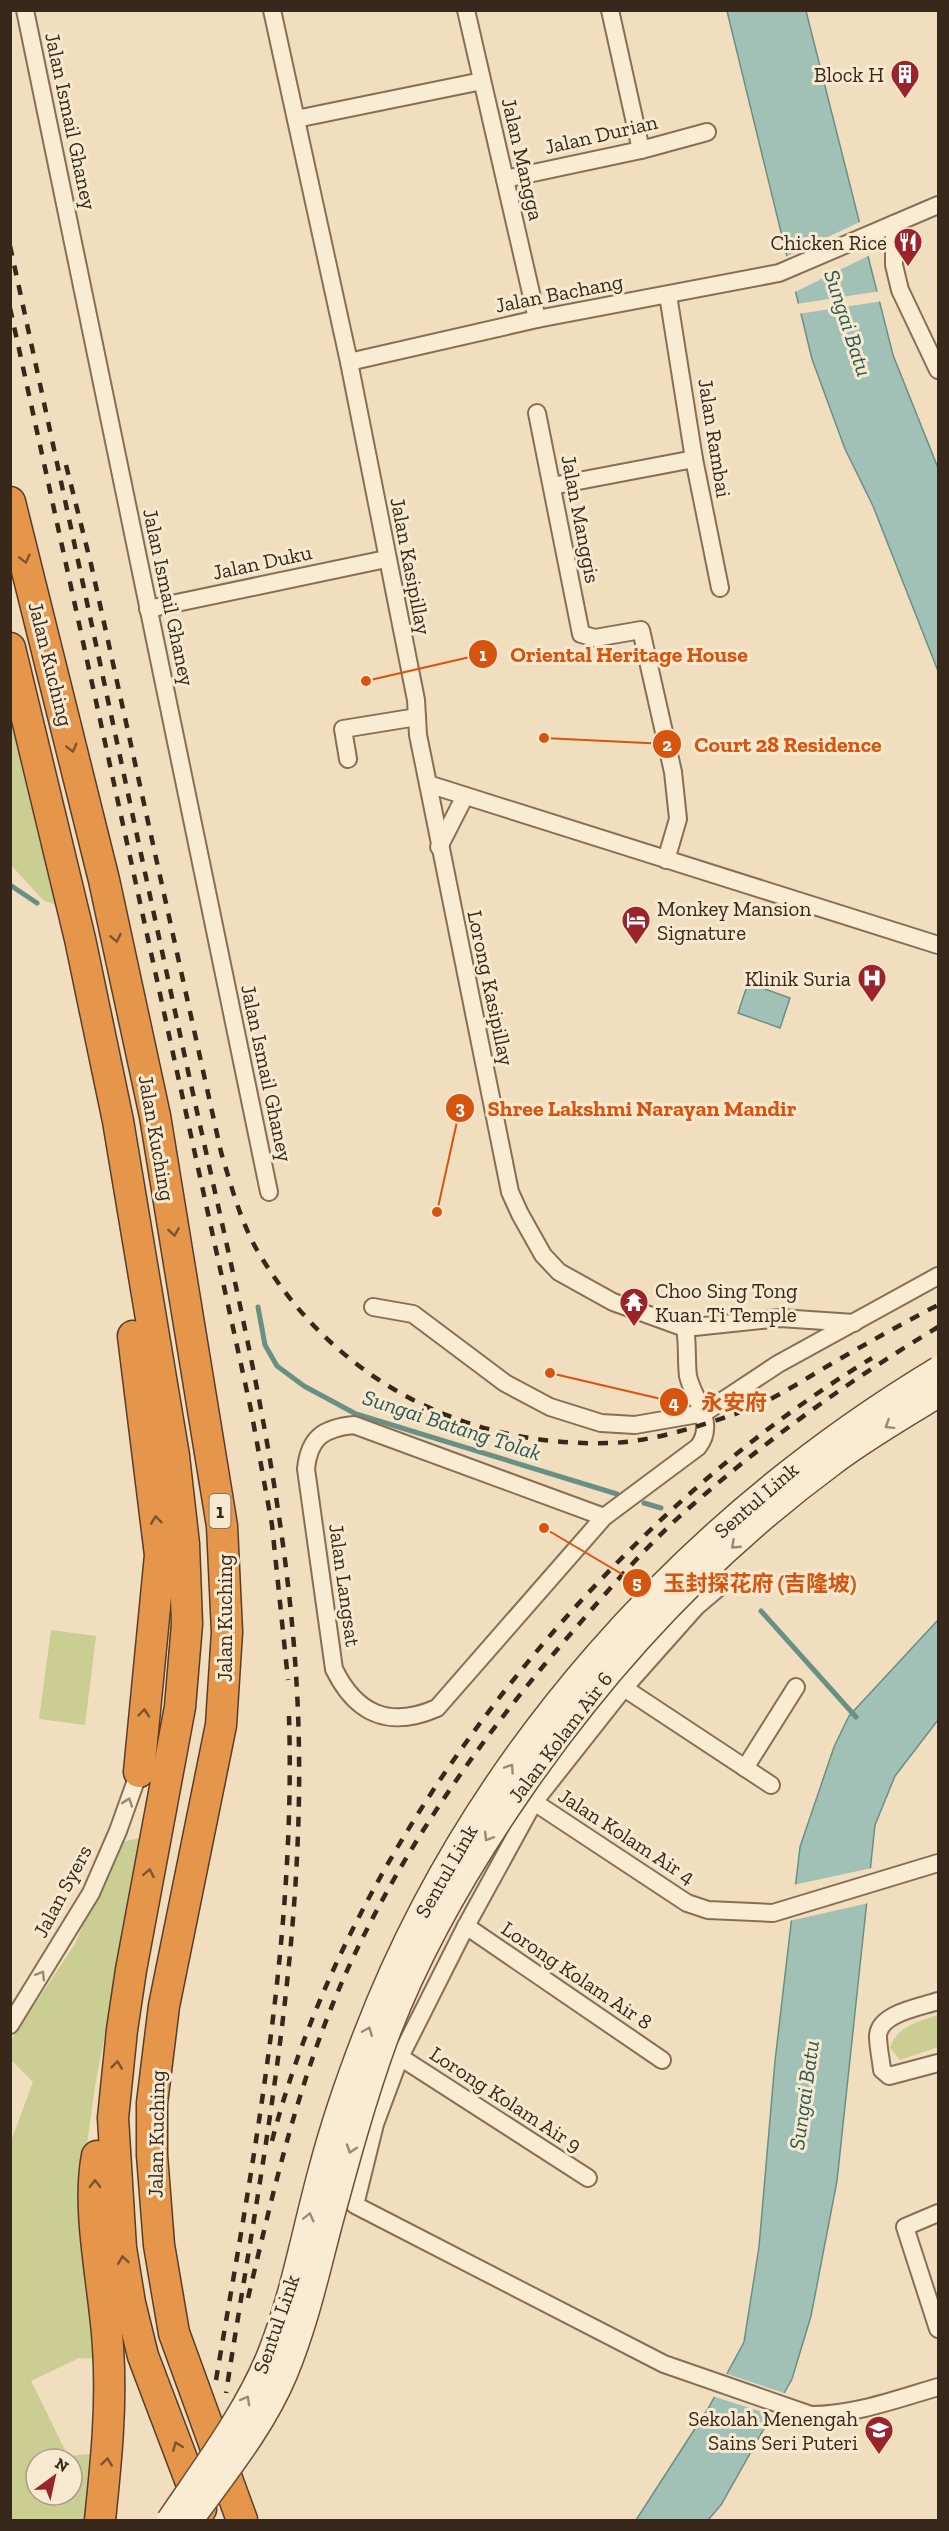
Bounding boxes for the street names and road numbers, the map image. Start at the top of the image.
street label: Jalan Ismail Ghaney [40,30,102,212]
street label: Jalan Mangga [497,95,549,223]
street label: Jalan Durian [542,109,660,159]
street label: Jalan Bachang [493,268,626,318]
street label: Jalan Rambai [693,377,737,499]
street label: Jalan Manggis [556,453,606,585]
street label: Jalan Kasipillay [385,495,437,637]
street label: Jalan Ismail Ghaney [138,506,200,688]
street label: Jalan Duku [210,539,314,585]
street label: Jalan Kuching [23,599,79,729]
street label: Lorong Kasipillay [462,908,520,1068]
street label: Jalan Ismail Ghaney [236,982,298,1164]
street label: Jalan Kuching [134,1073,180,1204]
street label: Sentul Link [709,1457,803,1543]
road number: 1 [210,1494,230,1528]
street label: Jalan Langsat [324,1522,366,1648]
street label: Jalan Kuching [212,1554,237,1682]
street label: Jalan Kolam Air 6 [503,1667,617,1807]
street label: Jalan Kolam Air 4 [554,1783,700,1889]
street label: Sentul Link [409,1820,483,1922]
street label: Jalan Syers [27,1841,97,1941]
street label: Lorong Kolam Air 8 [497,1915,657,2035]
street label: Lorong Kolam Air 9 [425,2041,587,2157]
street label: Jalan Kuching [142,2069,170,2198]
street label: Sentul Link [247,2271,305,2377]

